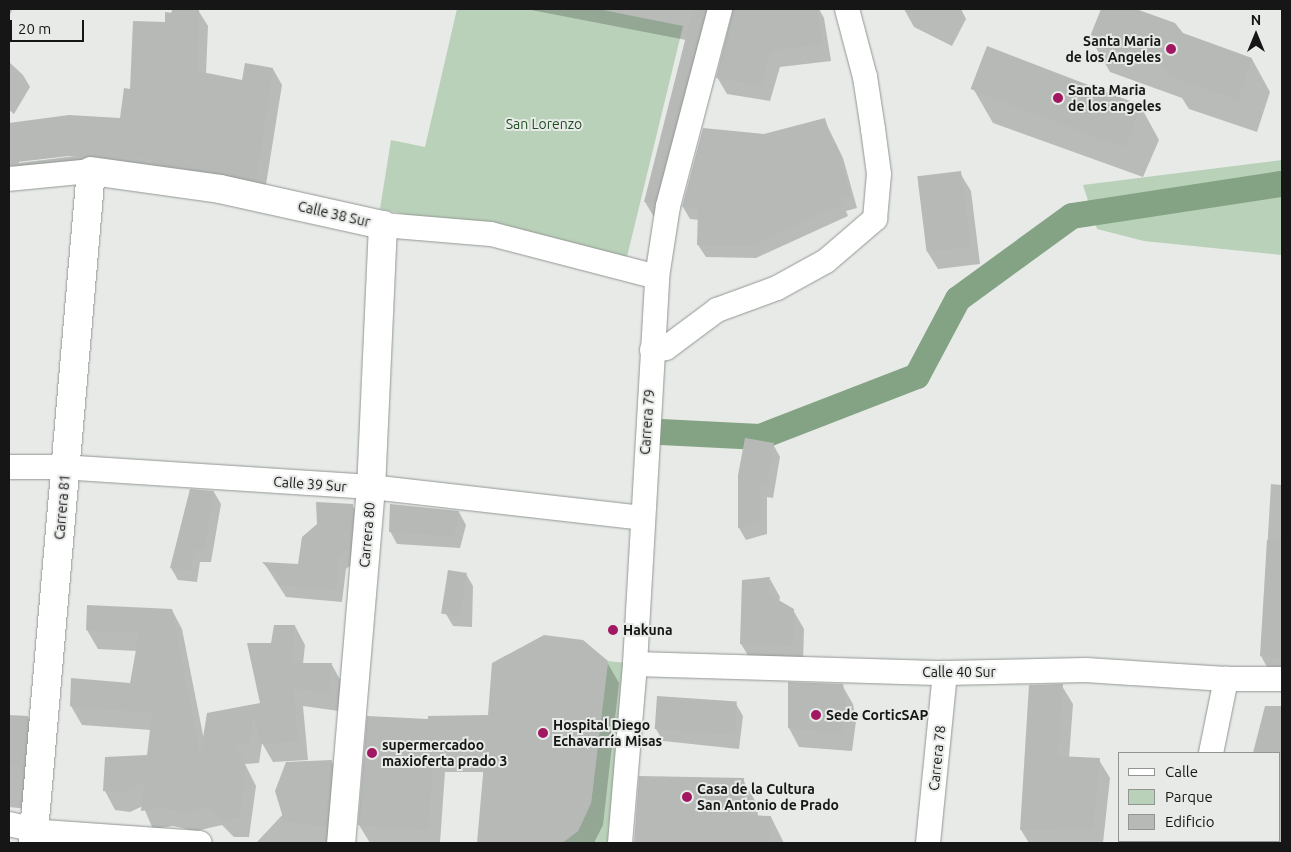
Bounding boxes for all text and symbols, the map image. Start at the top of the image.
scale bar [12,10,86,42]
north arrow [1231,10,1281,60]
text: N [1251,12,1261,28]
text: 20 m [18,20,51,37]
place label: Santa Maria de los Angeles [1065,33,1161,65]
marker: Santa Maria de los Angeles [1165,43,1177,55]
place label: Santa Maria de los angeles [1068,82,1161,114]
marker: Santa Maria de los angeles [1052,92,1064,104]
park label: San Lorenzo [506,116,582,132]
street label: Calle 38 Sur [296,198,372,230]
street label: Carrera 79 [636,389,658,455]
street label: Calle 39 Sur [273,473,347,495]
street label: Carrera 81 [51,474,73,540]
street label: Carrera 80 [356,502,378,568]
place label: Hakuna [623,622,672,638]
marker: Hakuna [607,624,619,636]
street label: Calle 40 Sur [922,664,996,680]
place label: Sede CorticSAP [826,707,928,723]
marker: Sede CorticSAP [810,709,822,721]
place label: Hospital Diego Echavarría Misas [553,717,662,750]
street label: Carrera 78 [925,724,949,792]
marker: Hospital Diego Echavarría Misas [537,727,549,739]
place label: supermercadoo maxioferta prado 3 [382,737,507,770]
marker: supermercadoo maxioferta prado 3 [366,747,378,759]
legend [1118,752,1281,842]
text: Calle [1165,763,1198,780]
place label: Casa de la Cultura San Antonio de Prado [697,781,839,814]
text: Parque [1165,788,1213,805]
marker: Casa de la Cultura San Antonio de Prado [681,791,693,803]
text: Edificio [1165,813,1214,830]

